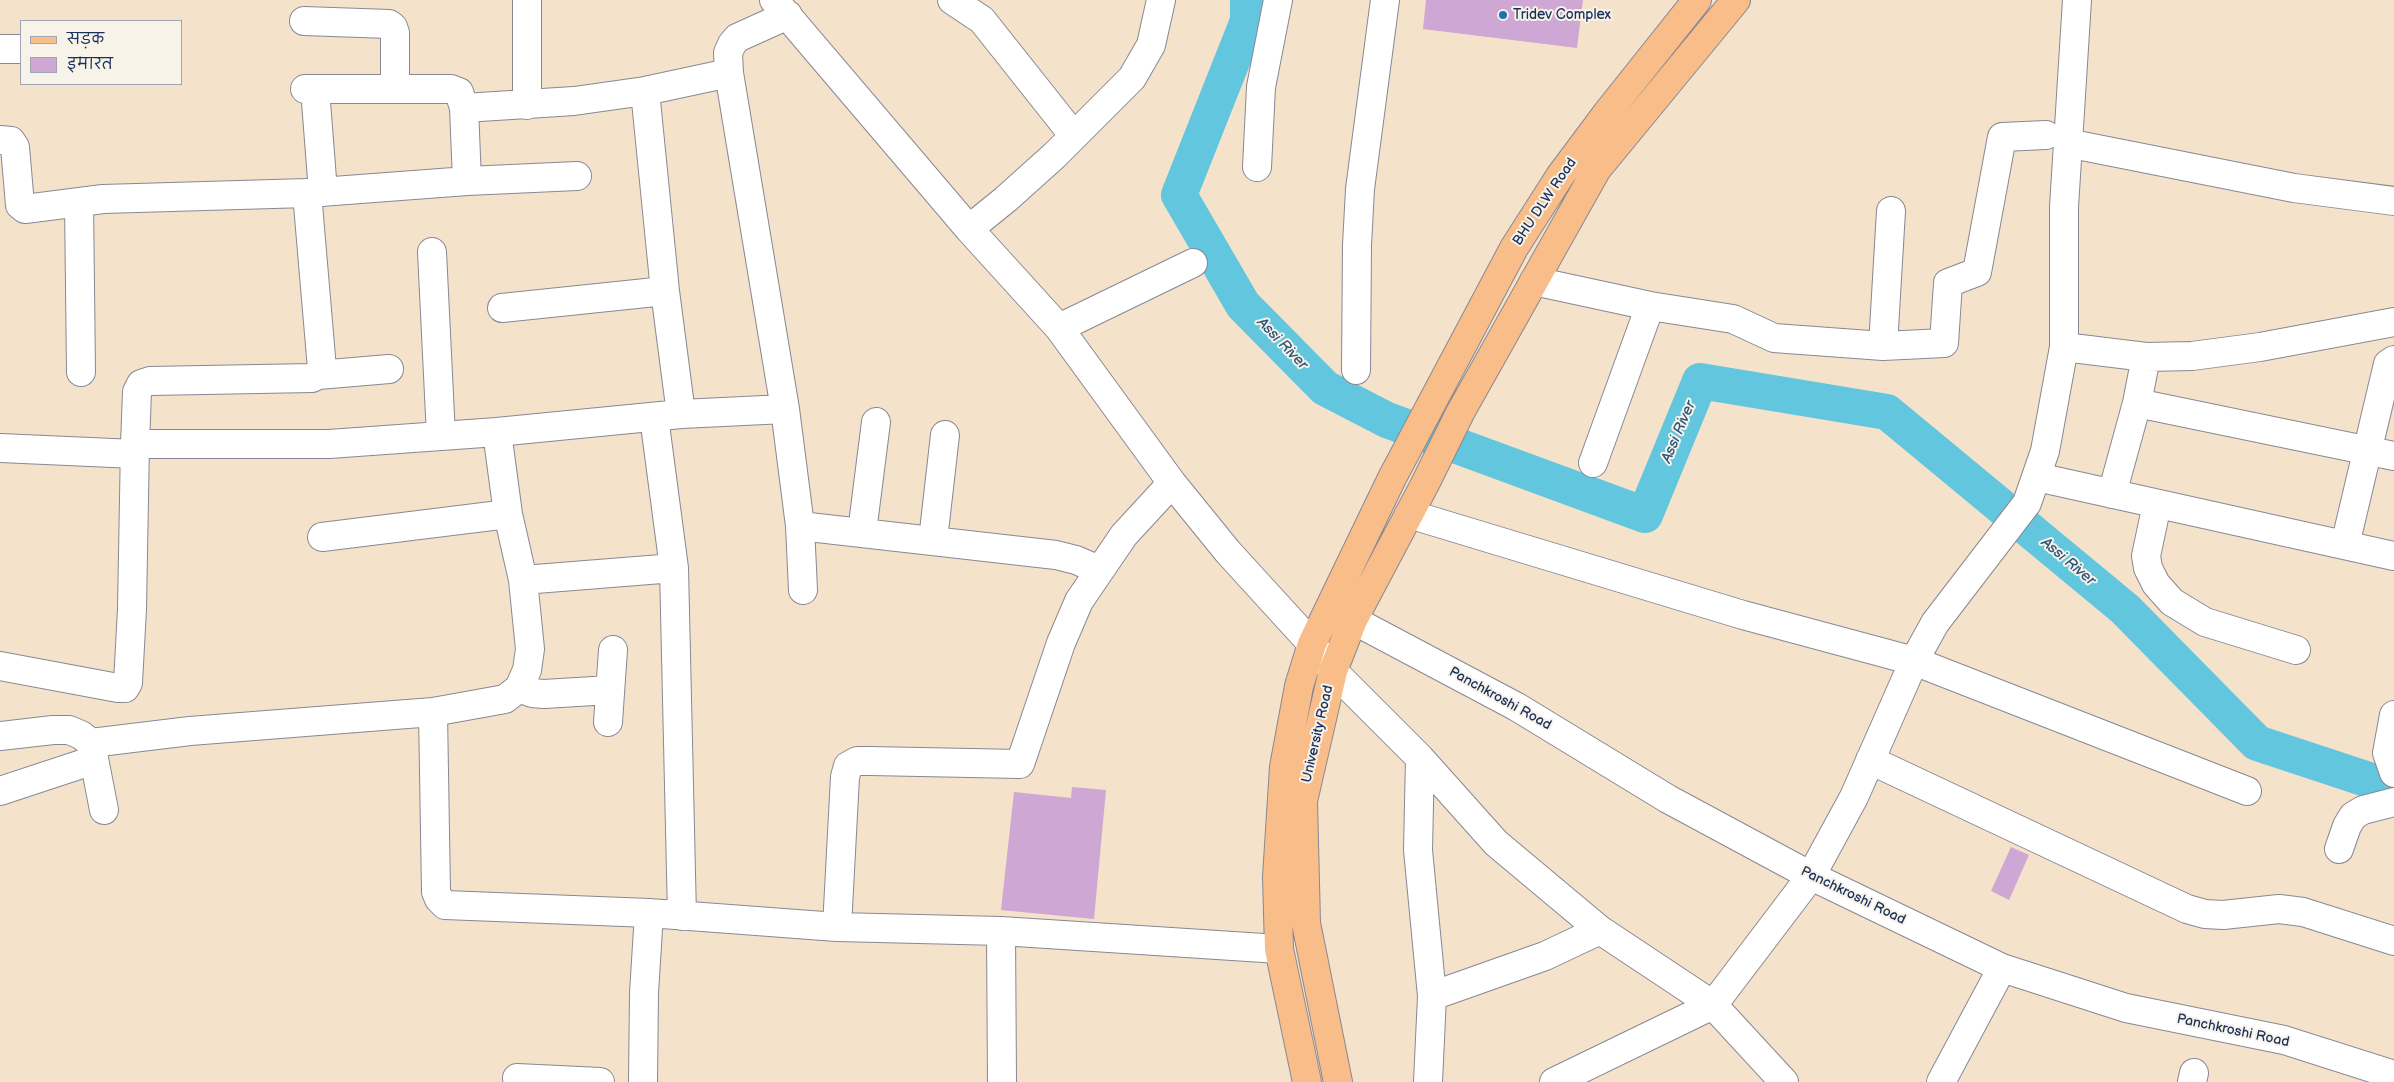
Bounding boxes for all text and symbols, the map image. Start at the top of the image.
place label: Tridev Complex [1513,7,1611,23]
marker: Tridev Complex [1497,9,1509,21]
legend [20,20,182,85]
text: सड़क [67,30,104,49]
text: इमारत [67,55,113,74]
street label: BHU DLW Road [1510,155,1580,249]
water label: Assi River [1253,314,1311,374]
water label: Assi River [1658,398,1700,466]
water label: Assi River [2037,534,2099,590]
street label: Panchkroshi Road [1446,664,1554,734]
street label: University Road [1299,684,1337,784]
street label: Panchkroshi Road [1798,863,1908,929]
street label: Panchkroshi Road [2175,1011,2291,1051]

